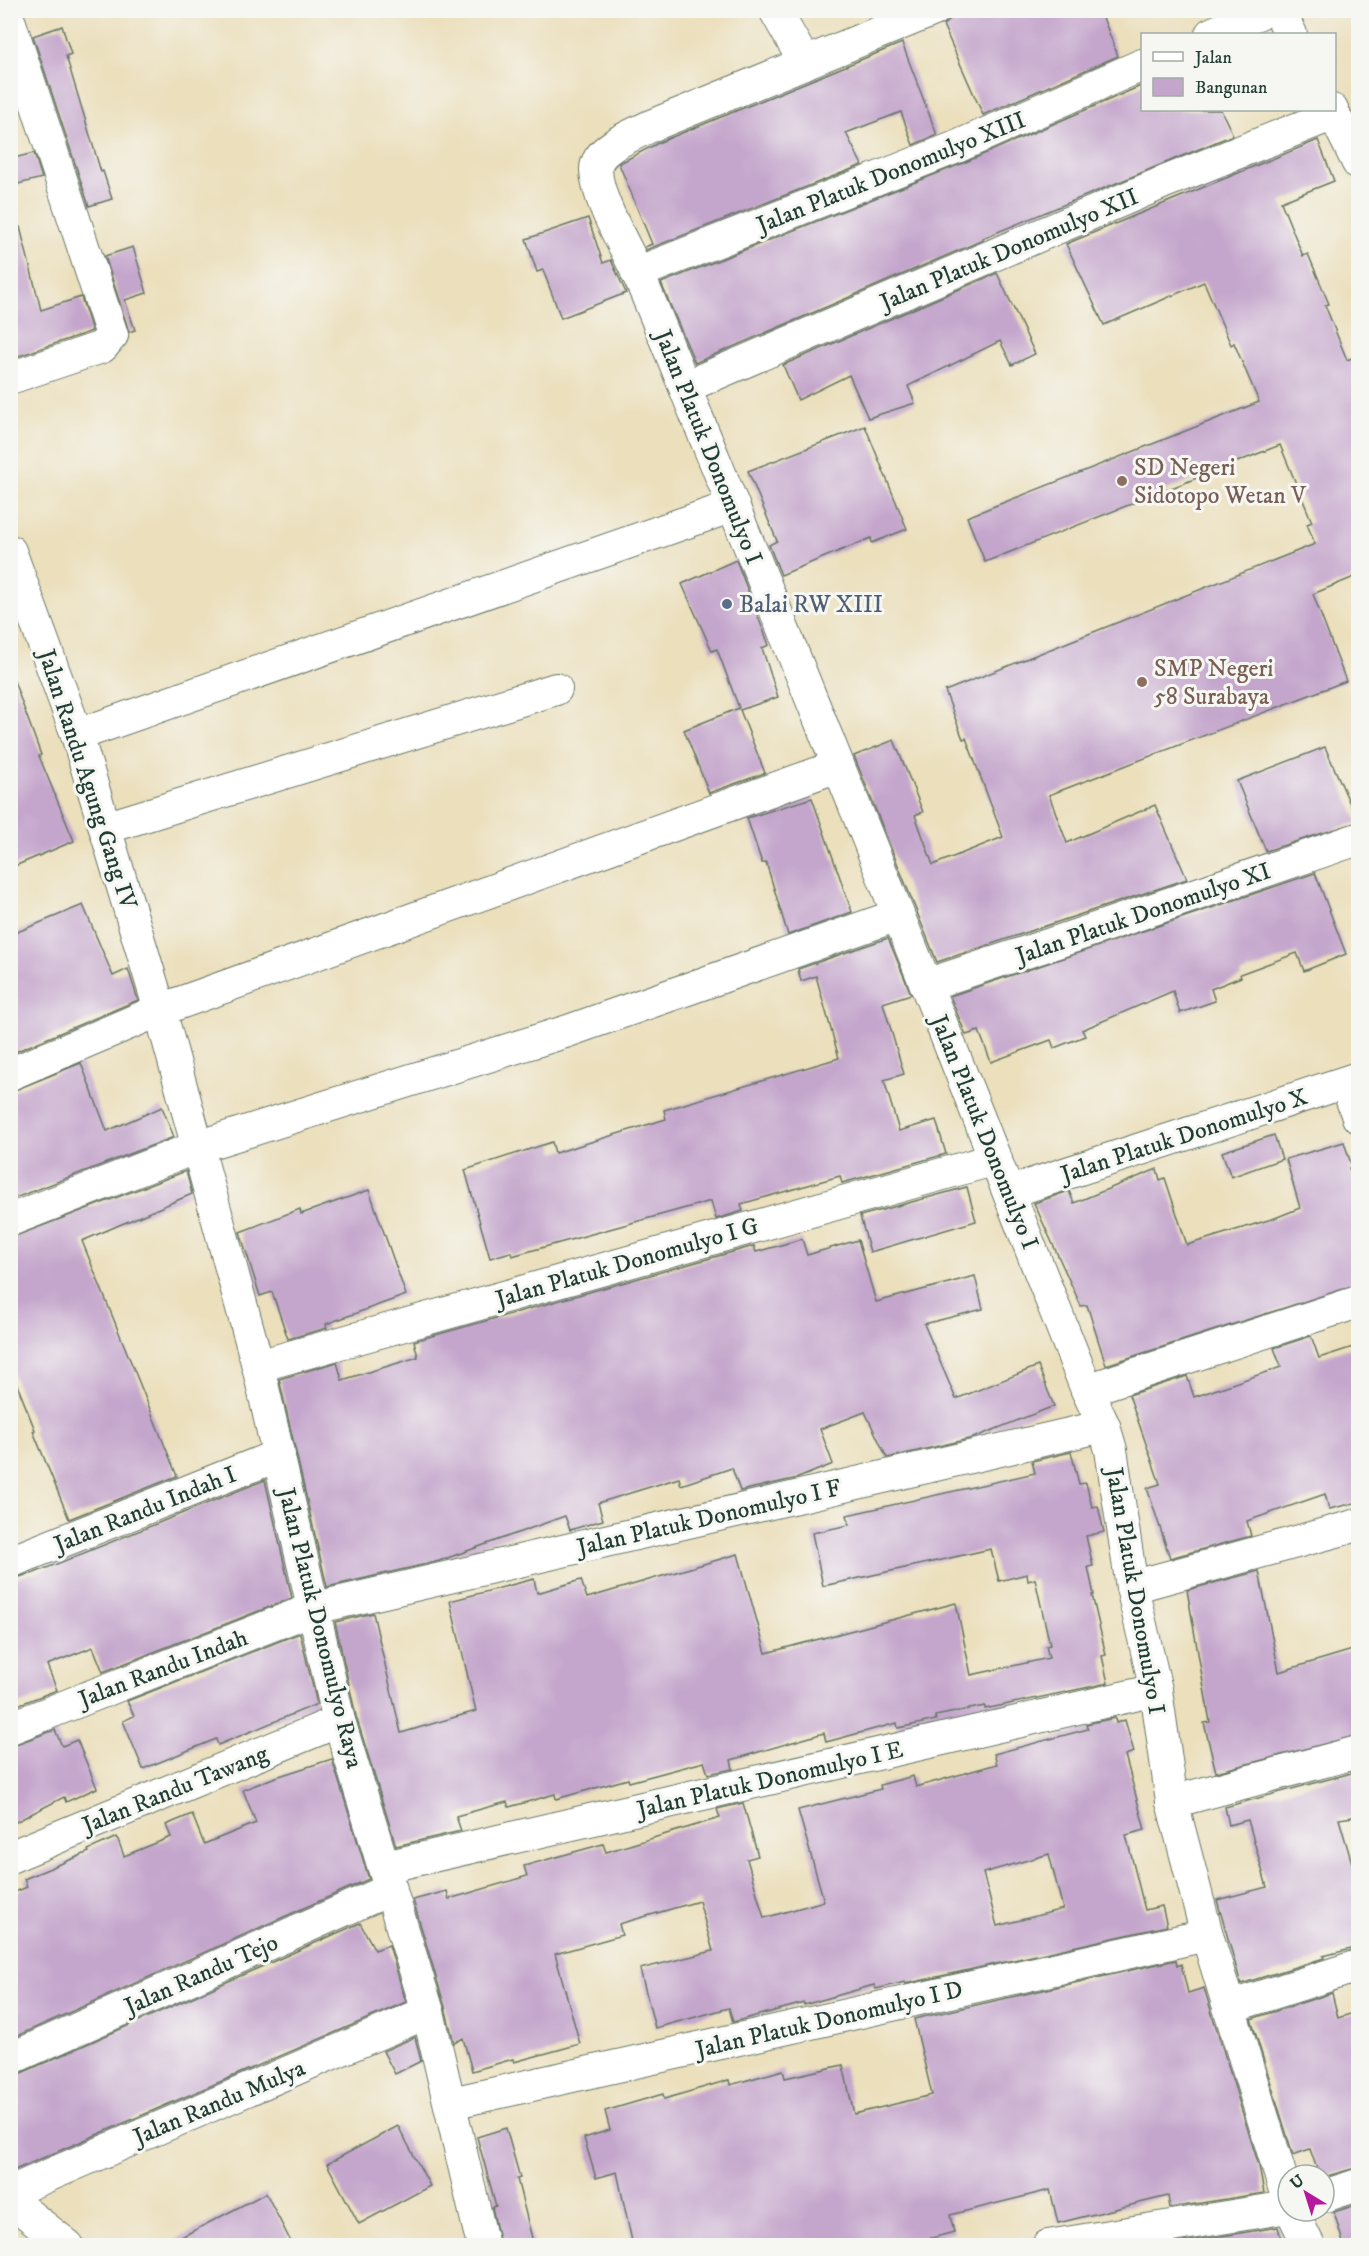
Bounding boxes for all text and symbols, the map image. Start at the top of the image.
legend [1141,33,1336,111]
text: Jalan [1193,47,1233,69]
text: Bangunan [1195,77,1268,99]
street label: Jalan Platuk Donomulyo XIII [751,105,1030,241]
street label: Jalan Platuk Donomulyo XII [874,182,1143,319]
street label: Jalan Platuk Donomulyo I [647,324,769,569]
place label: SD Negeri Sidotopo Wetan V [1134,453,1307,511]
marker: SD Negeri Sidotopo Wetan V [1115,474,1129,488]
place label: Balai RW XIII [739,590,883,620]
marker: Balai RW XIII [720,597,734,611]
street label: Jalan Randu Agung Gang IV [30,644,143,914]
place label: SMP Negeri 58 Surabaya [1154,654,1274,712]
marker: SMP Negeri 58 Surabaya [1135,675,1149,689]
street label: Jalan Platuk Donomulyo XI [1010,856,1275,972]
street label: Jalan Platuk Donomulyo I [923,1009,1045,1254]
street label: Jalan Platuk Donomulyo X [1055,1082,1311,1191]
street label: Jalan Platuk Donomulyo I G [491,1211,762,1315]
street label: Jalan Randu Indah I [48,1460,241,1561]
street label: Jalan Platuk Donomulyo I [1098,1463,1172,1717]
street label: Jalan Platuk Donomulyo I F [572,1473,844,1563]
street label: Jalan Platuk Donomulyo Raya [270,1483,370,1772]
street label: Jalan Randu Indah [73,1623,253,1716]
street label: Jalan Platuk Donomulyo I E [632,1735,906,1826]
street label: Jalan Randu Tawang [76,1739,273,1842]
street label: Jalan Randu Tejo [118,1928,283,2023]
street label: Jalan Platuk Donomulyo I D [691,1975,966,2066]
street label: Jalan Randu Mulya [127,2053,310,2153]
north arrow [1276,2163,1336,2223]
text: U [1286,2170,1309,2194]

